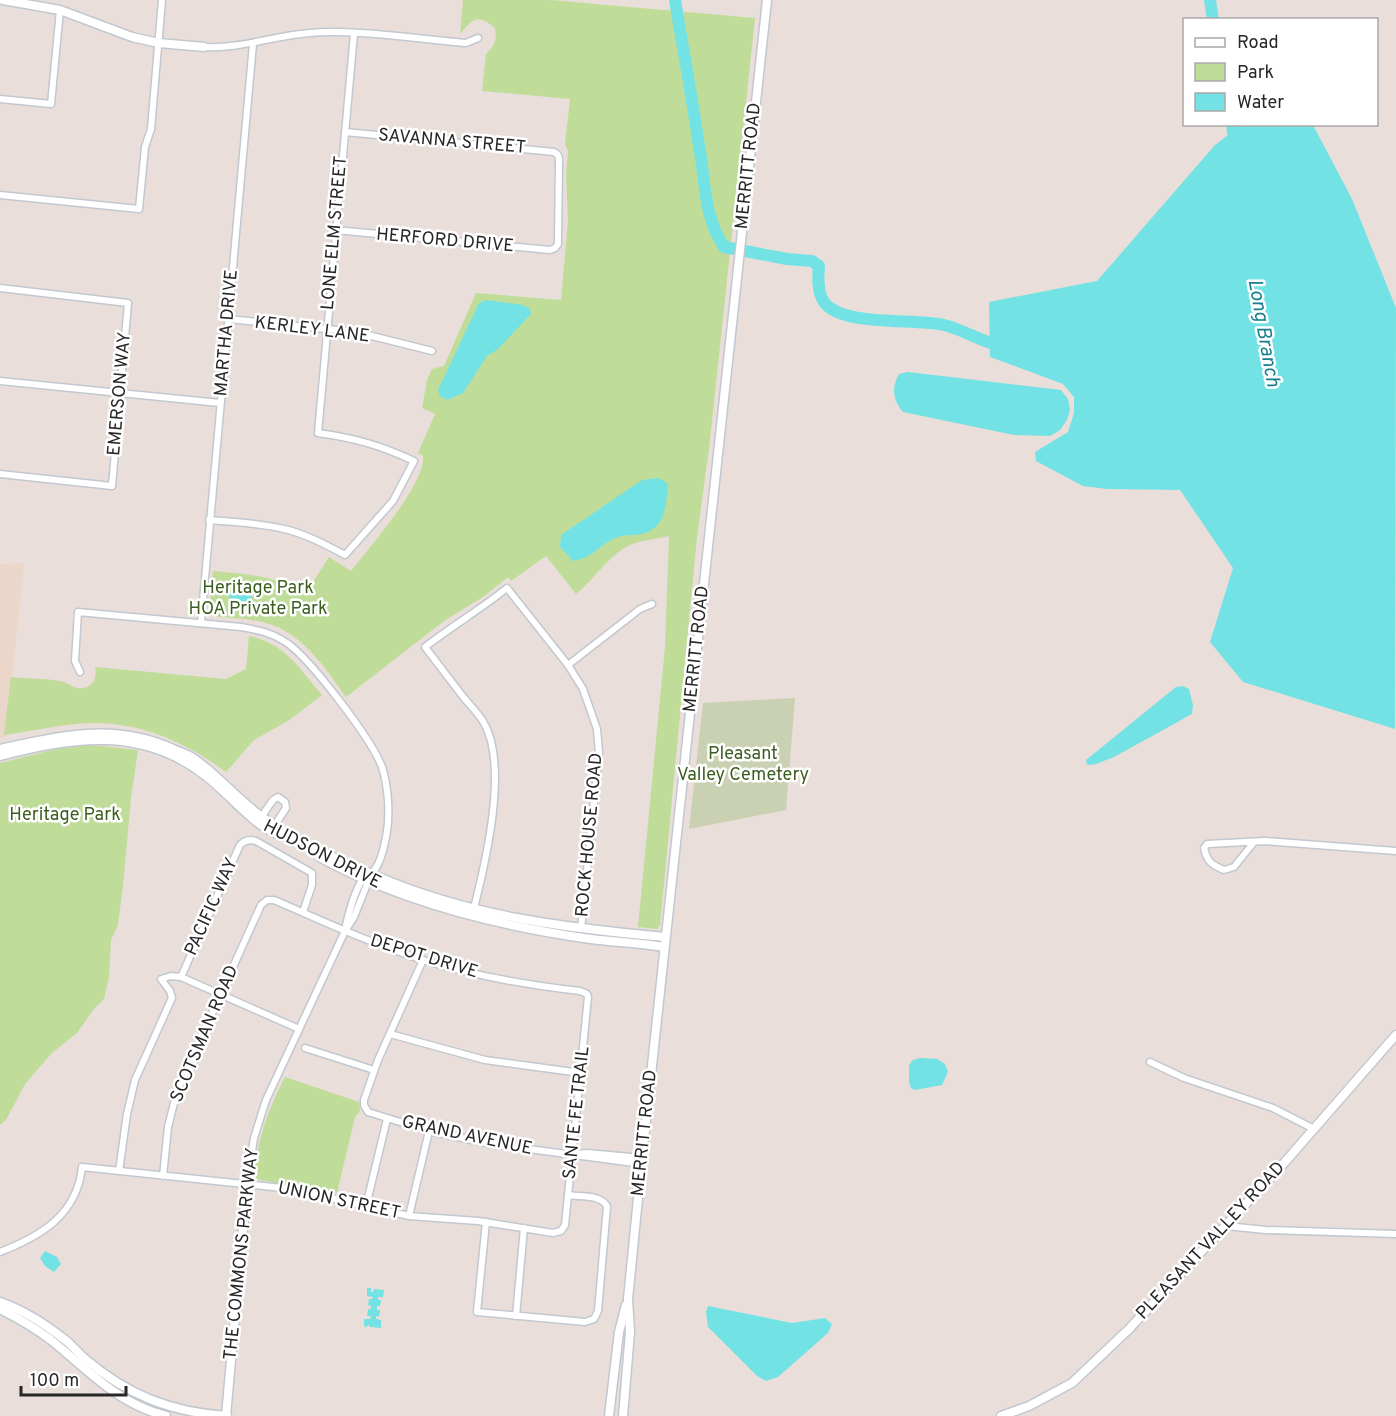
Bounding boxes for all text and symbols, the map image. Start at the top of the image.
legend [1183,18,1378,126]
text: Road [1237,32,1279,55]
text: Park [1237,62,1274,85]
text: Water [1237,92,1284,115]
street label: MERRITT ROAD [731,102,767,230]
street label: SAVANNA STREET [377,124,527,160]
street label: LONE ELM STREET [317,155,353,311]
street label: HERFORD DRIVE [375,224,515,258]
street label: MARTHA DRIVE [210,269,244,397]
water label: Long Branch [1241,277,1285,389]
street label: KERLEY LANE [253,312,371,348]
street label: EMERSON WAY [103,331,137,457]
park label: Heritage Park HOA Private Park [188,577,328,621]
street label: MERRITT ROAD [679,585,715,713]
park label: Pleasant Valley Cemetery [677,743,809,787]
street label: ROCK HOUSE ROAD [571,752,609,918]
park label: Heritage Park [9,804,121,827]
street label: HUDSON DRIVE [259,815,385,895]
street label: PACIFIC WAY [180,855,244,959]
street label: DEPOT DRIVE [367,930,481,984]
street label: SCOTSMAN ROAD [166,962,244,1106]
street label: SANTE FE TRAIL [559,1045,595,1181]
street label: MERRITT ROAD [627,1069,663,1197]
street label: GRAND AVENUE [400,1111,534,1161]
street label: THE COMMONS PARKWAY [219,1147,265,1361]
street label: PLEASANT VALLEY ROAD [1132,1157,1290,1325]
street label: UNION STREET [276,1177,402,1225]
scale bar [21,1359,126,1397]
text: 100 m [30,1370,79,1393]

